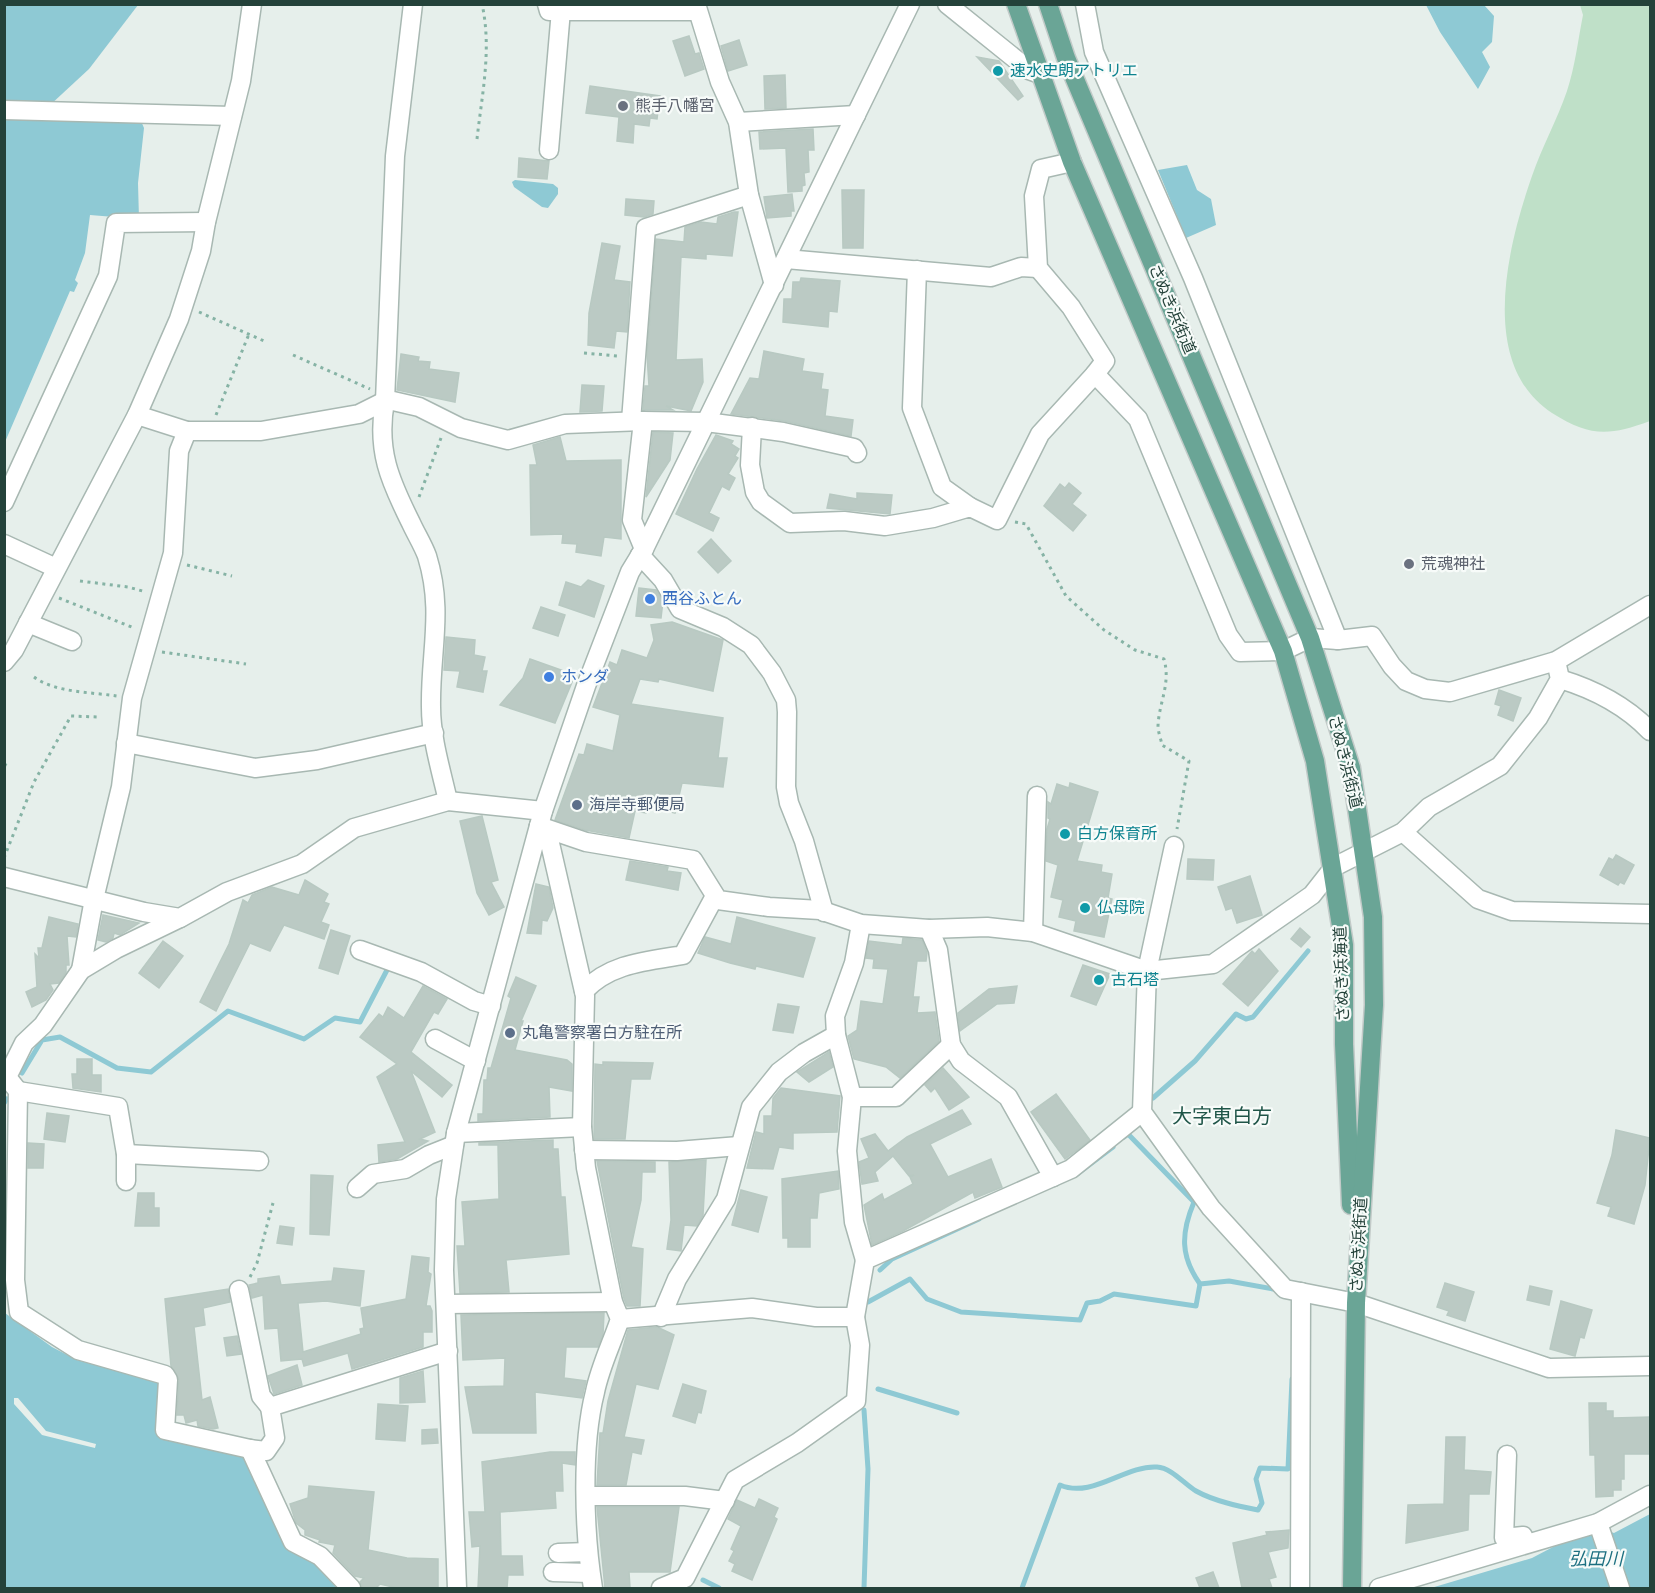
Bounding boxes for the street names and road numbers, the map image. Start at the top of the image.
street label: さぬき浜街道 [1144,261,1200,357]
street label: さぬき浜街道 [1324,713,1366,811]
street label: さぬき浜海道 [1330,926,1354,1022]
street label: さぬき浜街道 [1347,1197,1371,1293]

